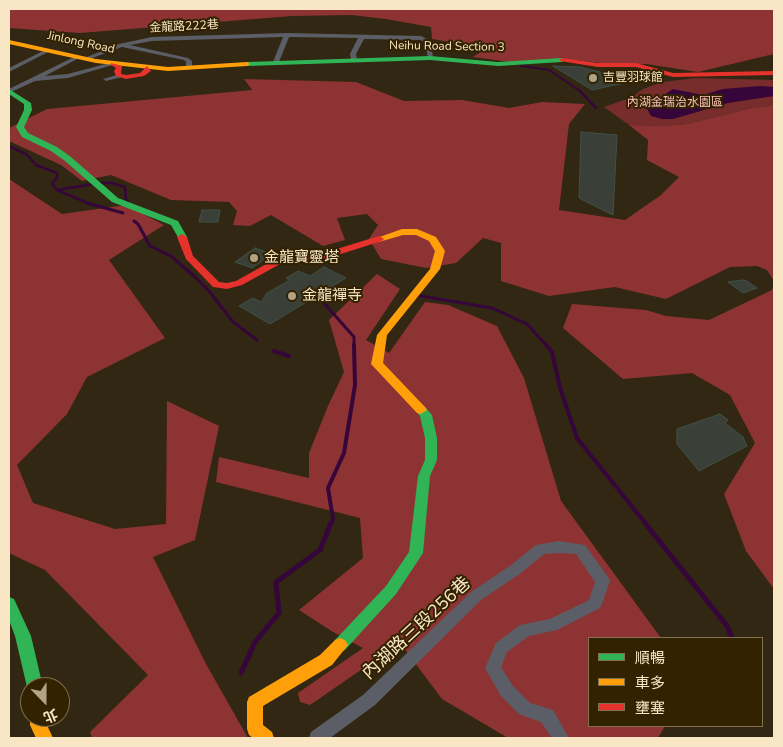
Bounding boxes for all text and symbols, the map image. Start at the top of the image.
street label: 金龍路222巷 [149,18,219,36]
street label: Jinlong Road [46,29,116,57]
street label: Neihu Road Section 3 [389,39,505,55]
place label: 吉豐羽球館 [603,71,663,85]
marker: 吉豐羽球館 [587,72,599,84]
park label: 內湖金瑞治水園區 [627,96,723,110]
place label: 金龍寶靈塔 [264,249,339,267]
marker: 金龍寶靈塔 [248,252,260,264]
place label: 金龍禪寺 [302,287,362,305]
marker: 金龍禪寺 [286,290,298,302]
street label: 內湖路三段256巷 [358,573,476,685]
legend [588,637,763,727]
text: 順暢 [635,648,665,668]
text: 車多 [635,673,665,693]
north arrow [20,677,70,727]
text: 壅塞 [635,698,665,718]
text: 北 [40,704,60,727]

